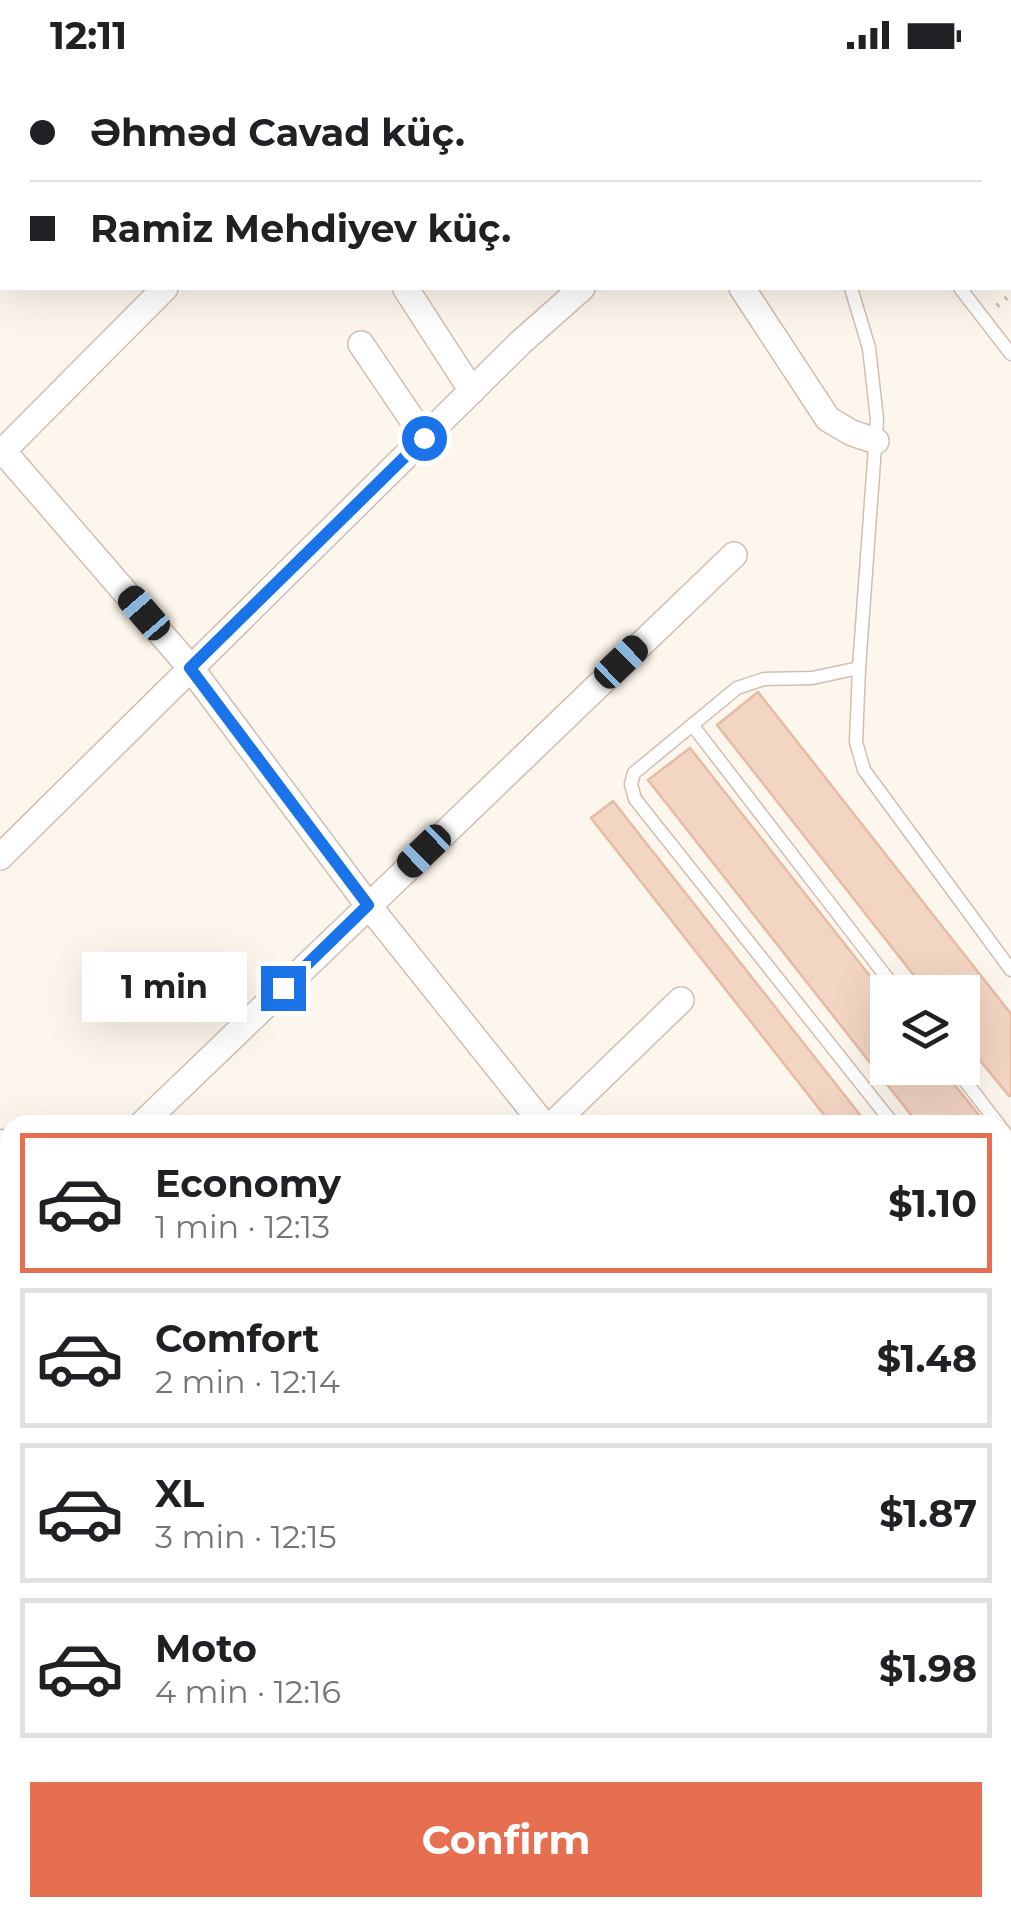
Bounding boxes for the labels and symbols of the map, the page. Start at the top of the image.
route start [402,416,447,461]
car [113,581,175,645]
car [589,630,653,694]
car [392,819,456,883]
callout: 1 min [83,953,248,1023]
route end [261,966,306,1011]

